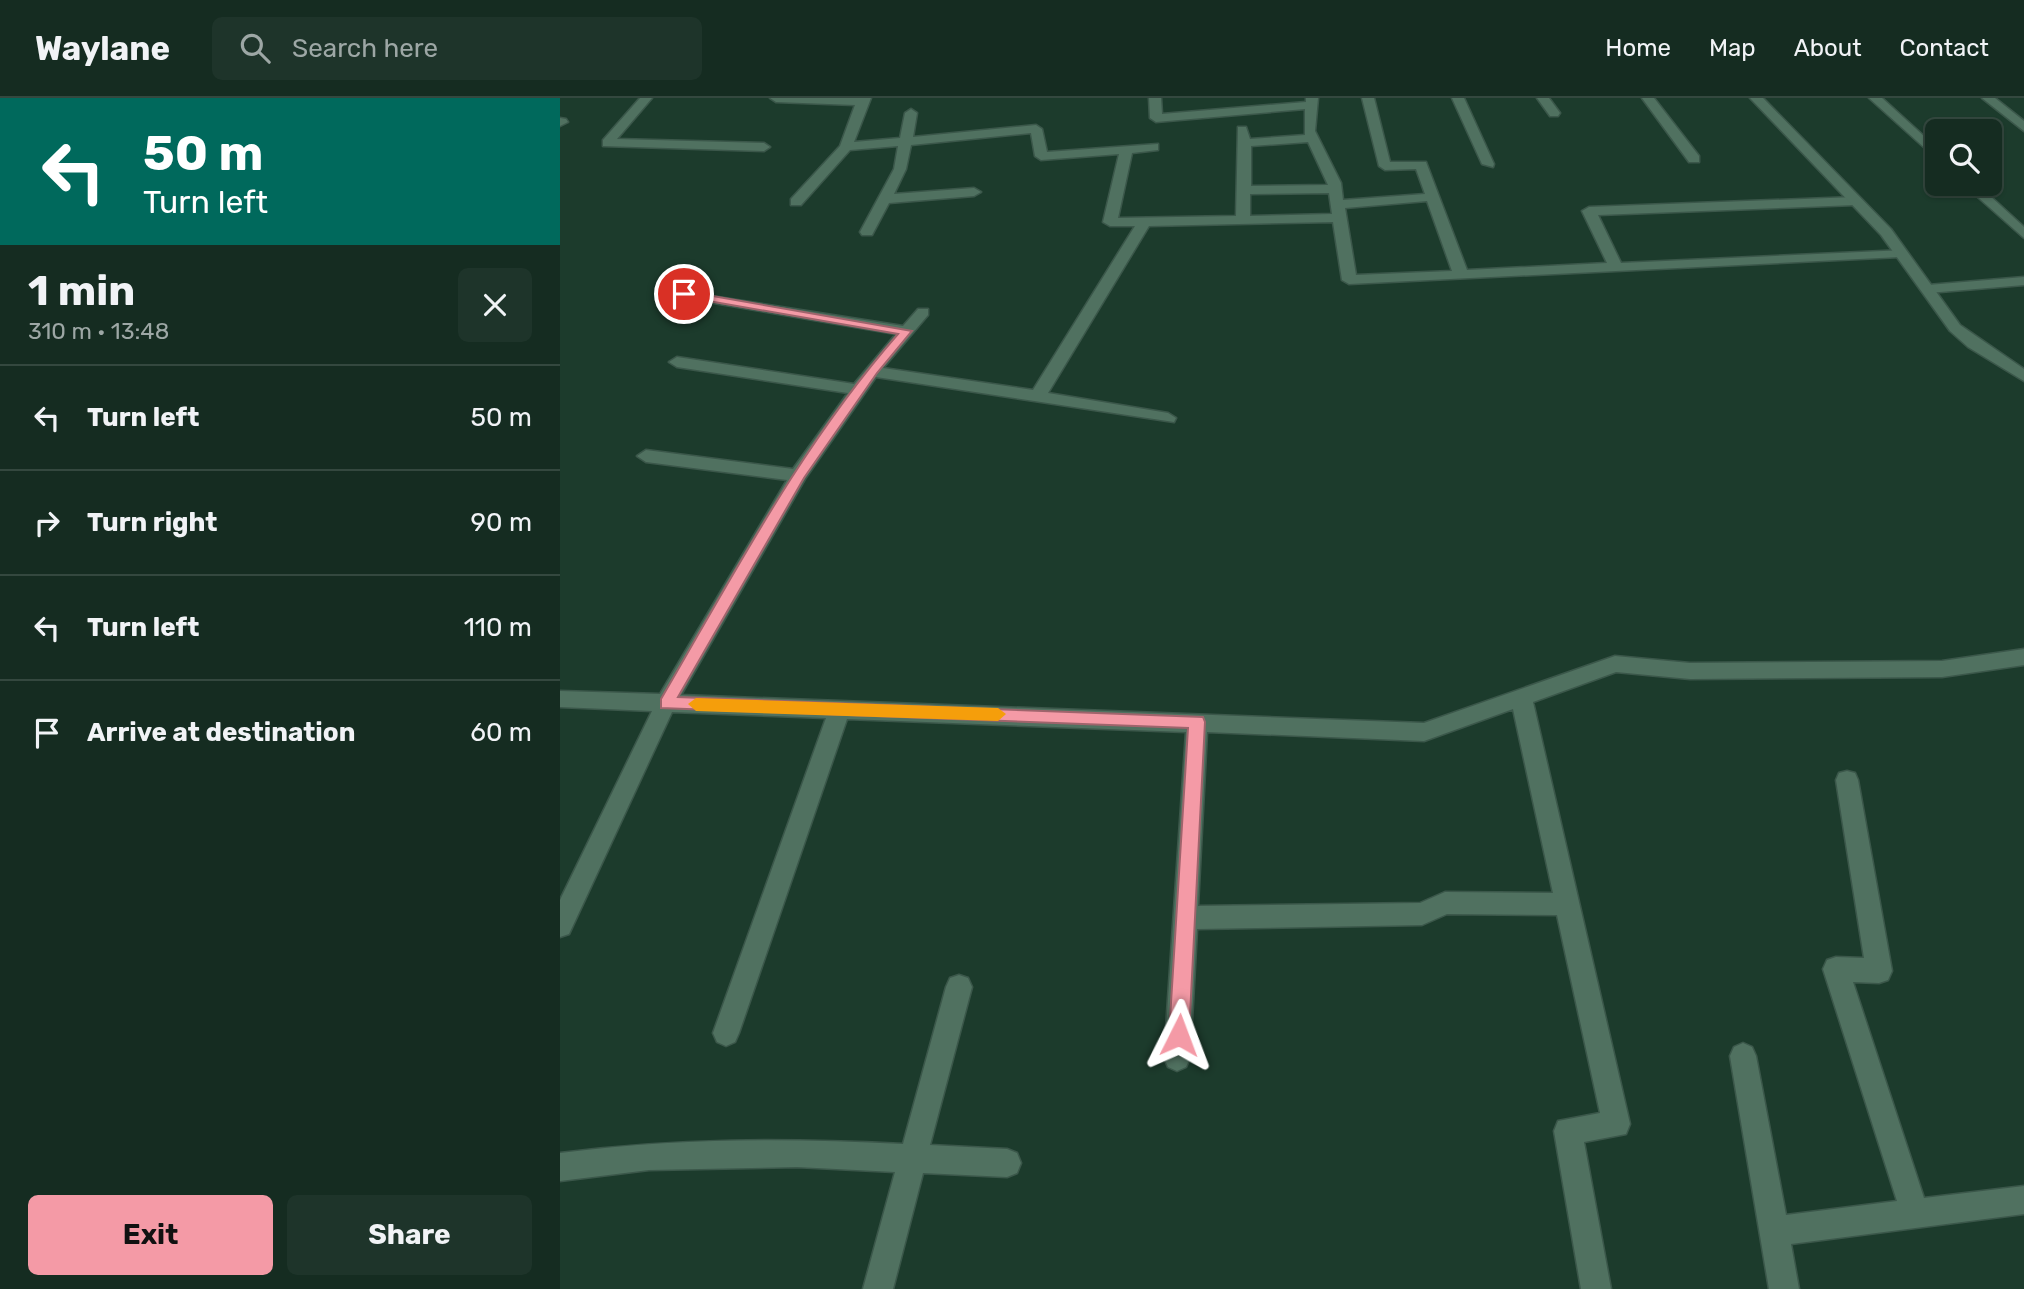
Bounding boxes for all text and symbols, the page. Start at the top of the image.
search box [212,17,702,80]
text: Waylane [35,29,170,68]
icon: search [236,29,274,67]
text: Search here [292,33,438,64]
text: Home [1605,34,1671,62]
text: Map [1709,34,1756,62]
text: About [1794,34,1862,62]
text: Contact [1900,34,1989,62]
map controls [1925,119,2002,196]
button: search [1925,119,2002,196]
text: 50 m [143,124,263,182]
icon: left [28,126,119,217]
text: Turn left [143,183,268,221]
pin [654,264,714,324]
text: 1 min [28,266,135,316]
button: close [458,268,532,342]
icon: arrive [665,275,703,313]
text: 310 m · 13:48 [28,317,169,345]
icon: left [28,399,66,437]
text: Turn left [87,402,199,433]
text: 50 m [471,402,532,433]
icon: right [28,504,66,542]
text: Turn right [87,507,217,538]
text: 90 m [471,507,532,538]
icon: left [28,609,66,647]
text: Turn left [87,612,199,643]
text: 110 m [464,612,532,643]
icon: arrive [28,714,66,752]
text: Arrive at destination [87,717,355,748]
text: 60 m [470,717,532,748]
position arrow [1142,998,1216,1072]
button: Exit [28,1195,273,1275]
button: Share [287,1195,532,1275]

